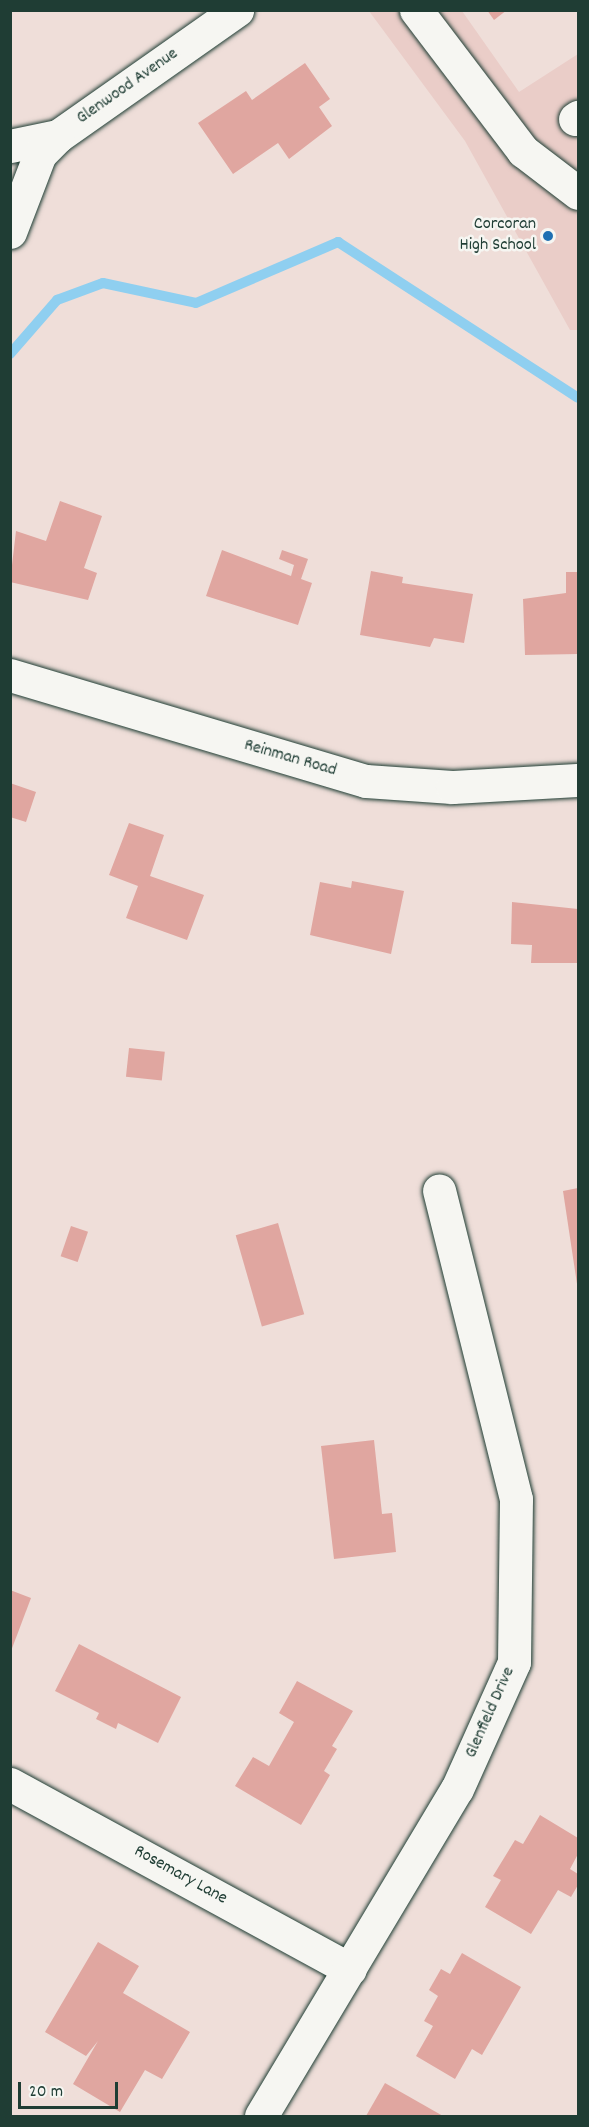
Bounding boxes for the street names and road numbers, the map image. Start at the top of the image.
street label: Glenwood Avenue [73,44,183,130]
street label: Reinman Road [241,735,339,783]
street label: Glenfield Drive [461,1664,521,1762]
street label: Rosemary Lane [130,1842,230,1910]

